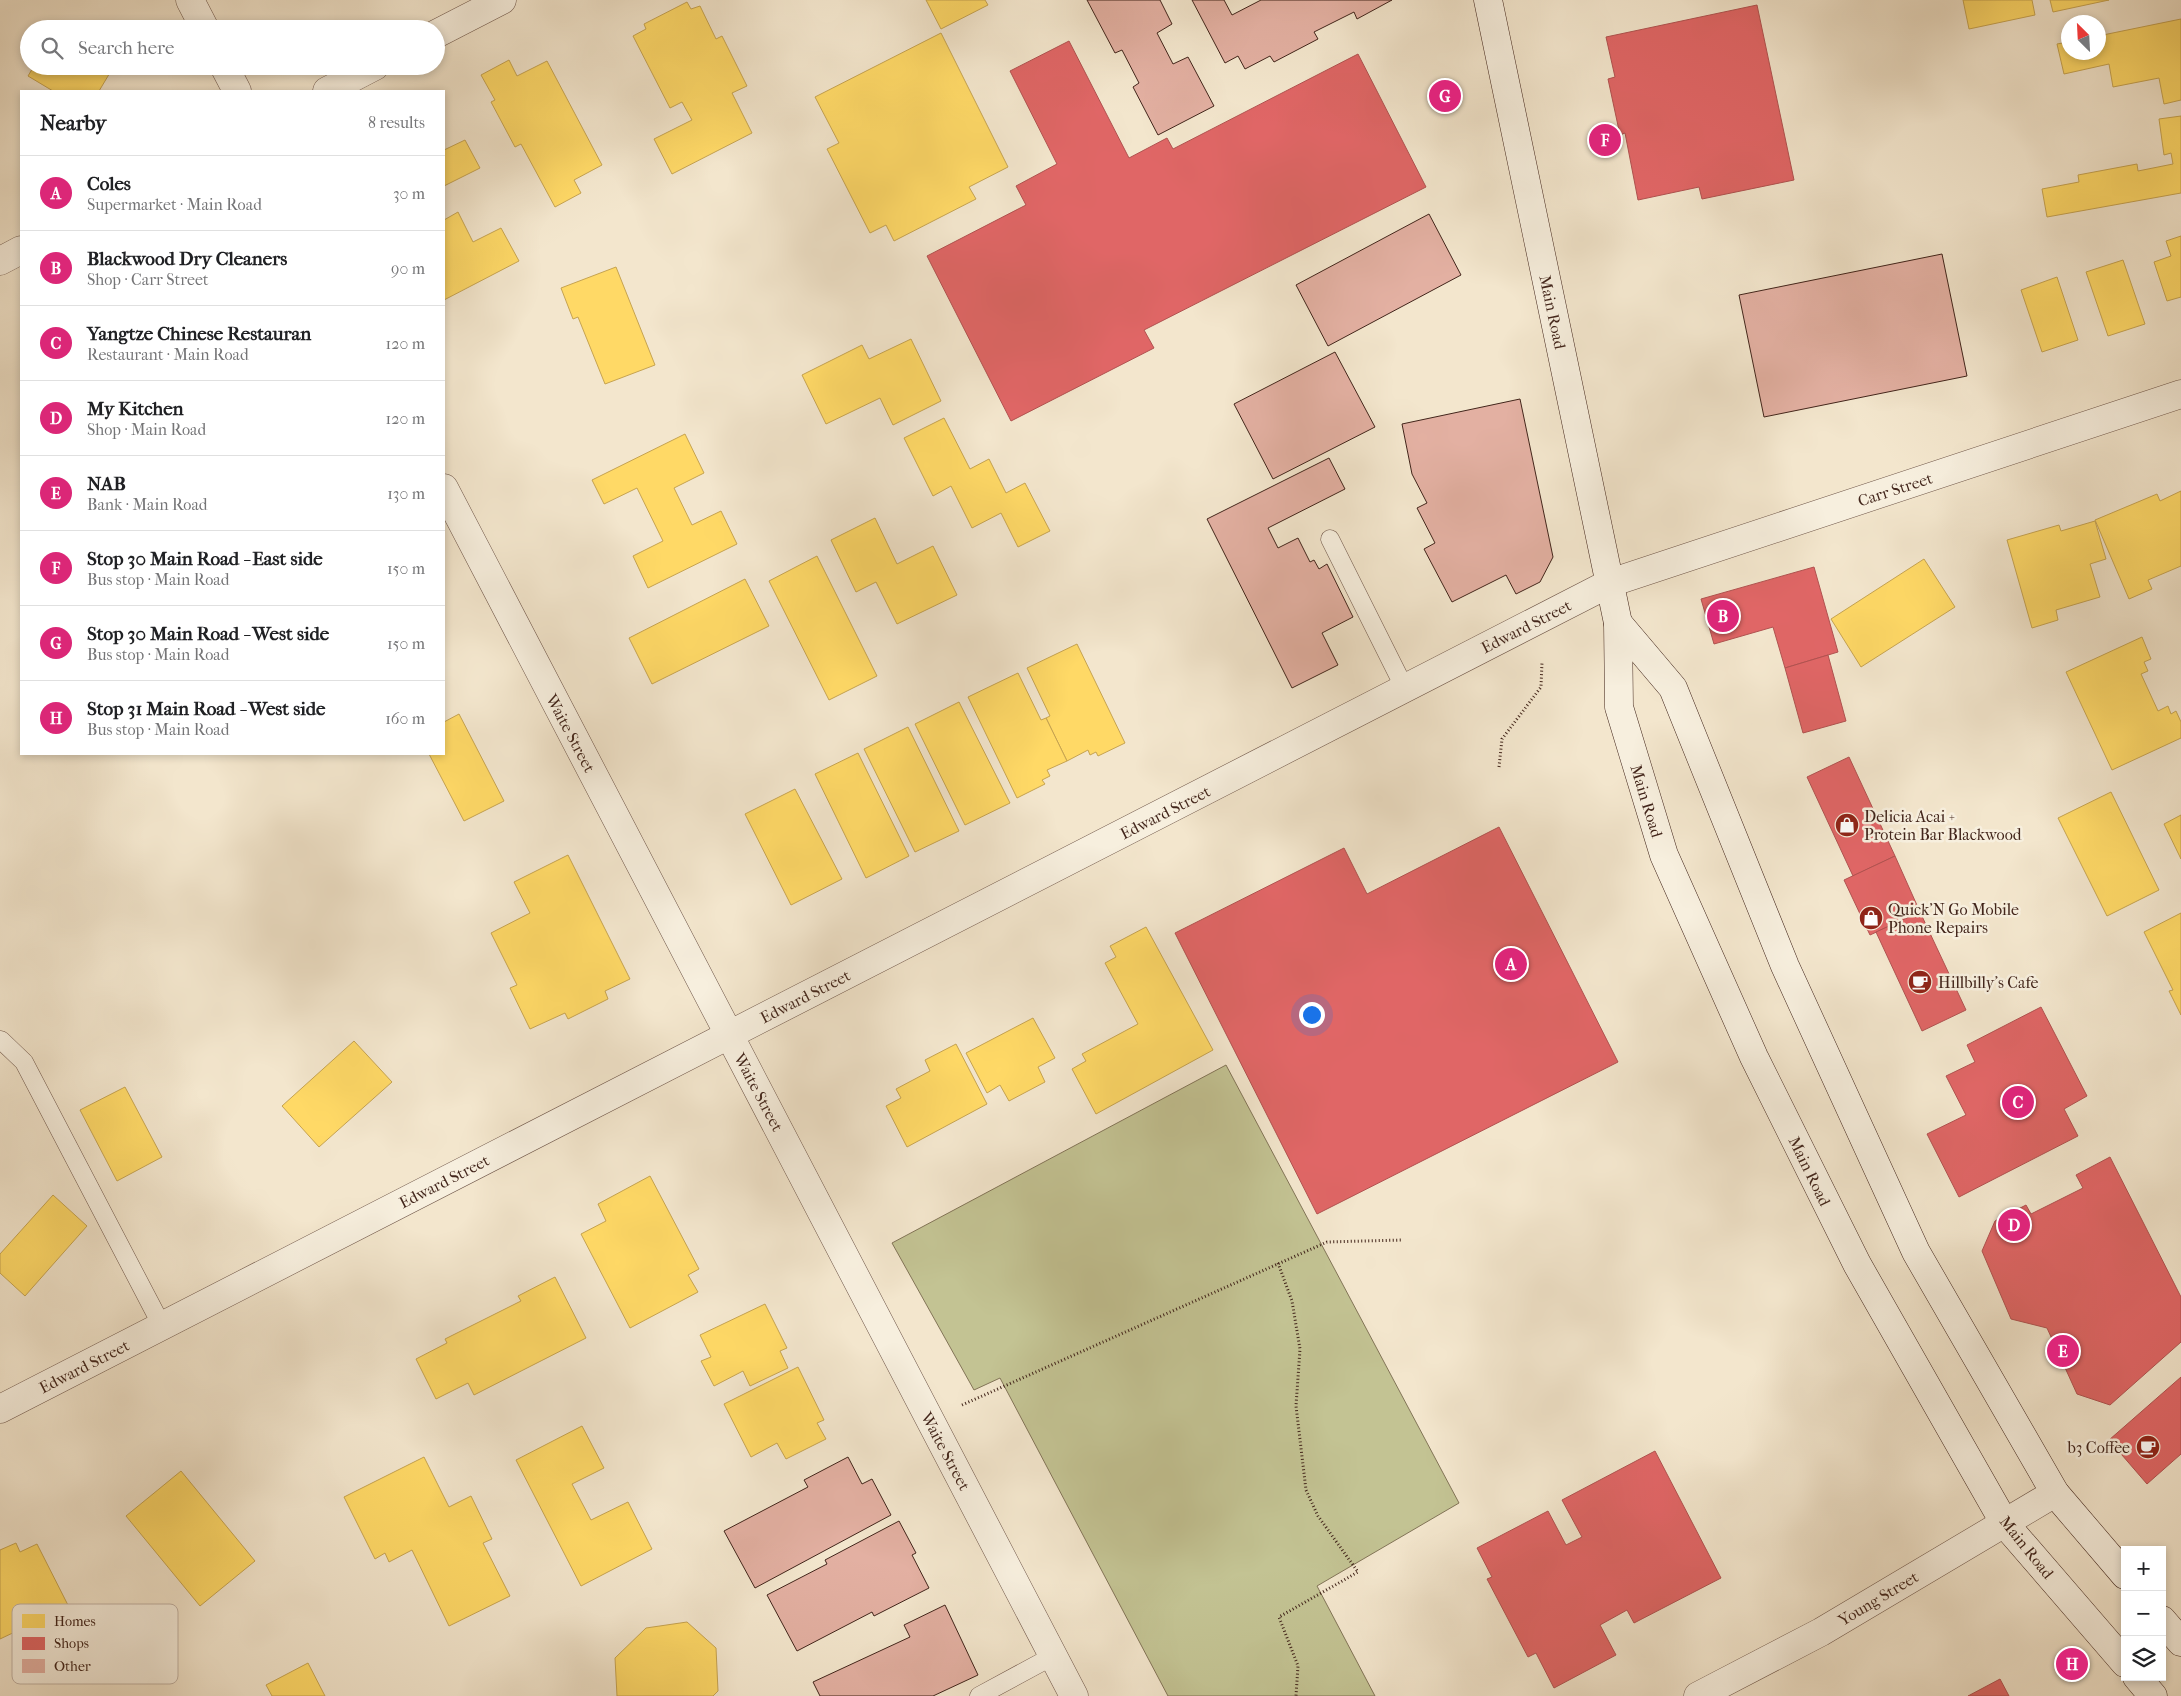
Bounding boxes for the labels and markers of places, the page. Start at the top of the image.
pin: G [1429,77,1461,115]
pin: F [1589,121,1621,159]
pin: B [1707,597,1739,635]
place label: Delicia Acai + Protein Bar Blackwood [1864,807,2022,844]
shop icon: Delicia Acai + Protein Bar Blackwood [1834,812,1860,838]
place label: Quick'N Go Mobile Phone Repairs [1888,900,2019,937]
shop icon: Quick'N Go Mobile Phone Repairs [1858,905,1884,931]
pin: A [1495,945,1527,983]
cafe icon: Hillbilly's Cafe [1907,969,1933,995]
place label: Hillbilly's Cafe [1938,973,2038,992]
pin: C [2002,1083,2034,1121]
pin: D [1998,1206,2030,1244]
pin: E [2047,1332,2079,1370]
cafe icon: b3 Coffee [2135,1434,2161,1460]
place label: b3 Coffee [2066,1438,2130,1457]
pin: H [2056,1645,2088,1683]

